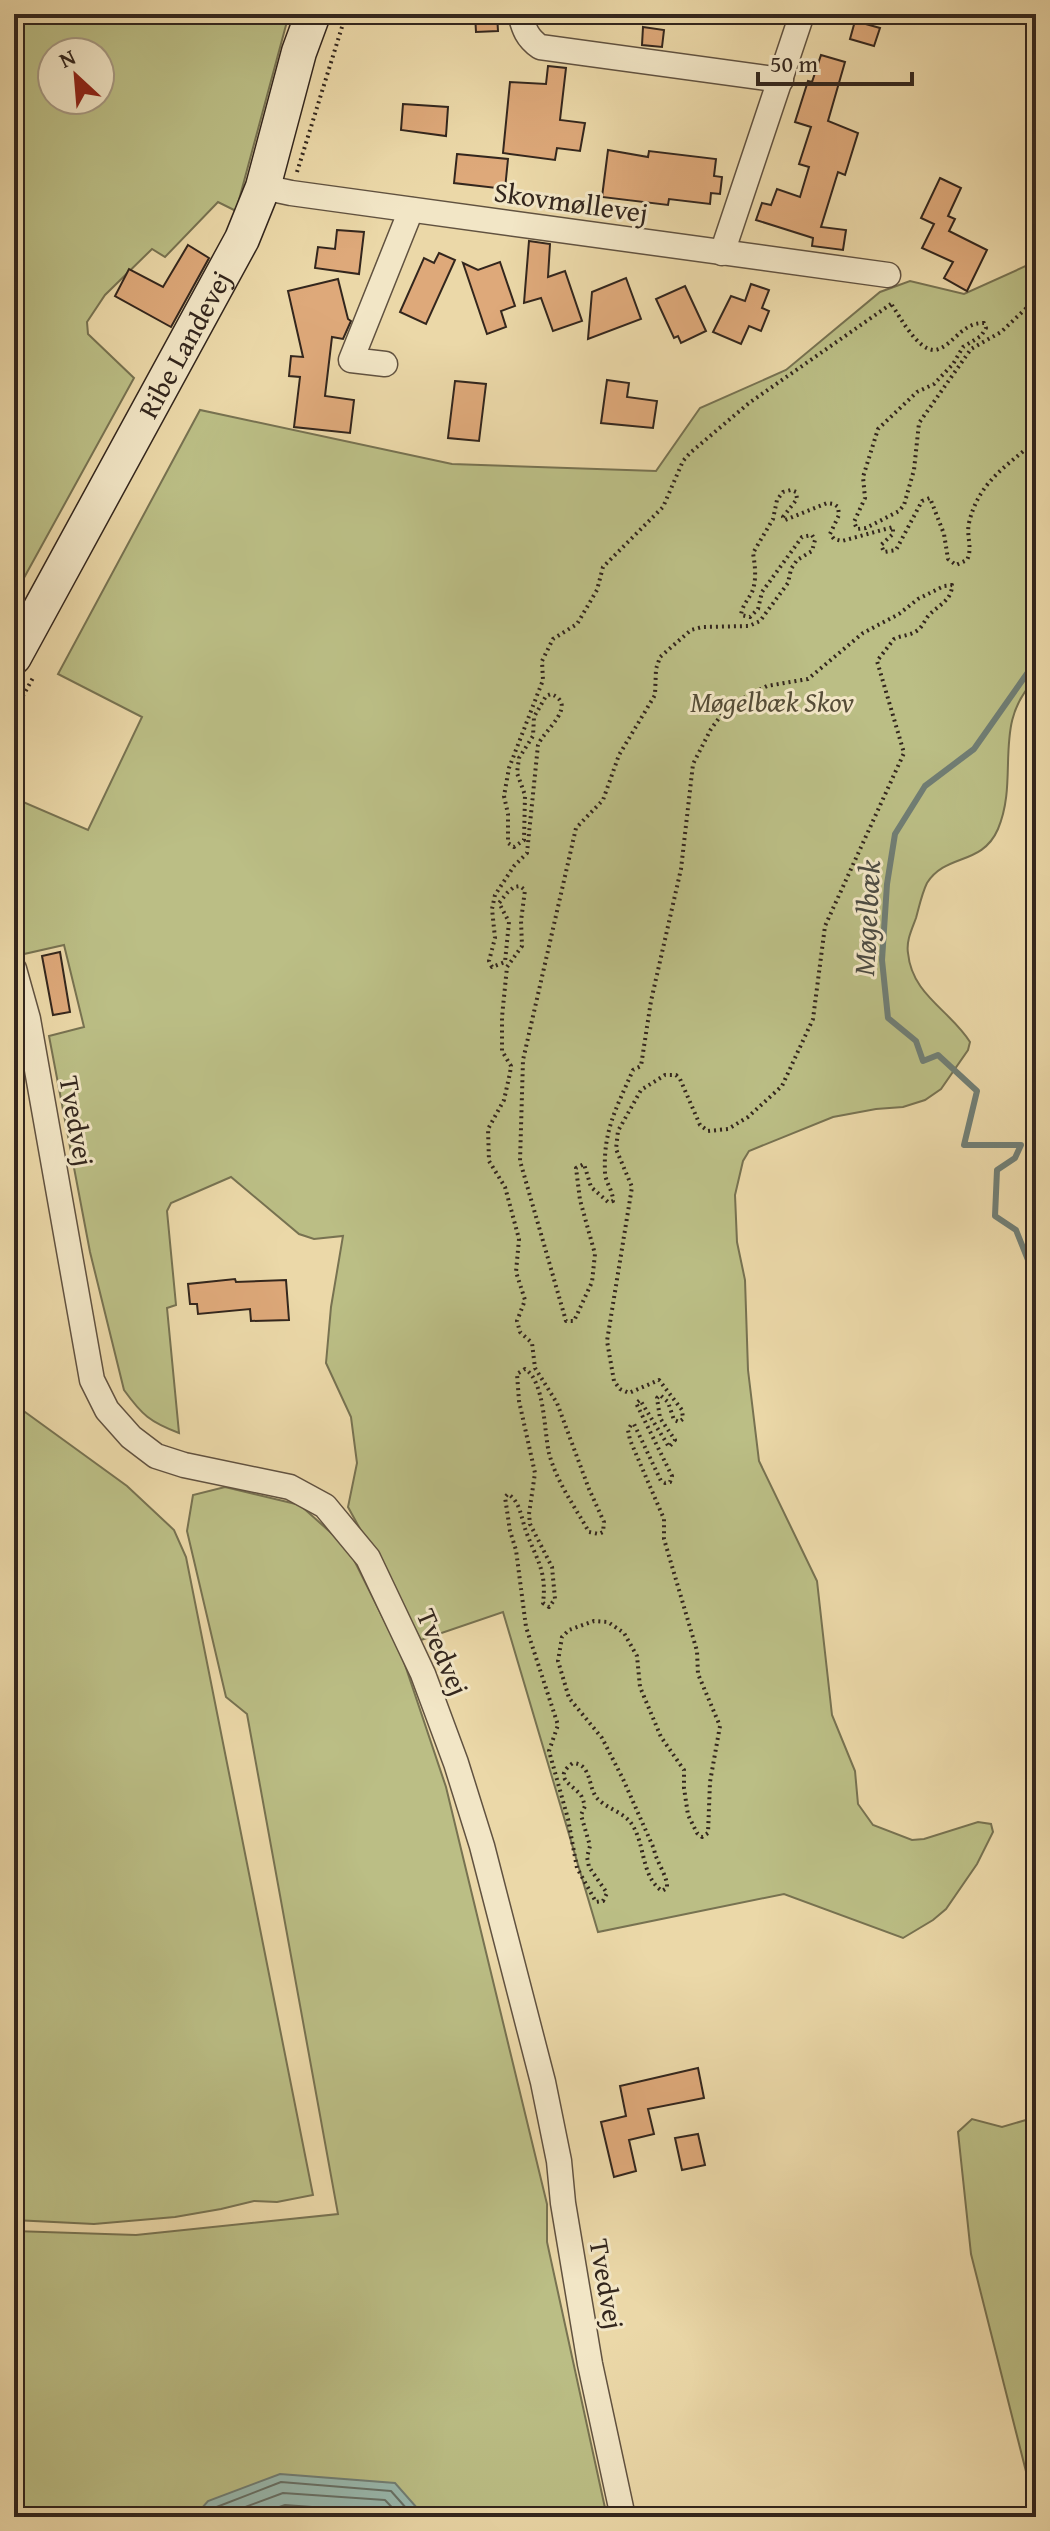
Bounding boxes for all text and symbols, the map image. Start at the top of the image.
north arrow [36,36,116,116]
scale bar [758,36,912,86]
text: N [54,40,81,76]
text: 50 m [770,46,818,81]
street label: Skovmøllevej [491,170,651,233]
street label: Ribe Landevej [127,263,241,425]
park label: Møgelbæk Skov [690,681,854,722]
water label: Møgelbæk [841,859,891,977]
street label: Tvedvej [49,1073,106,1169]
street label: Tvedvej [407,1602,480,1702]
street label: Tvedvej [579,2236,636,2332]

